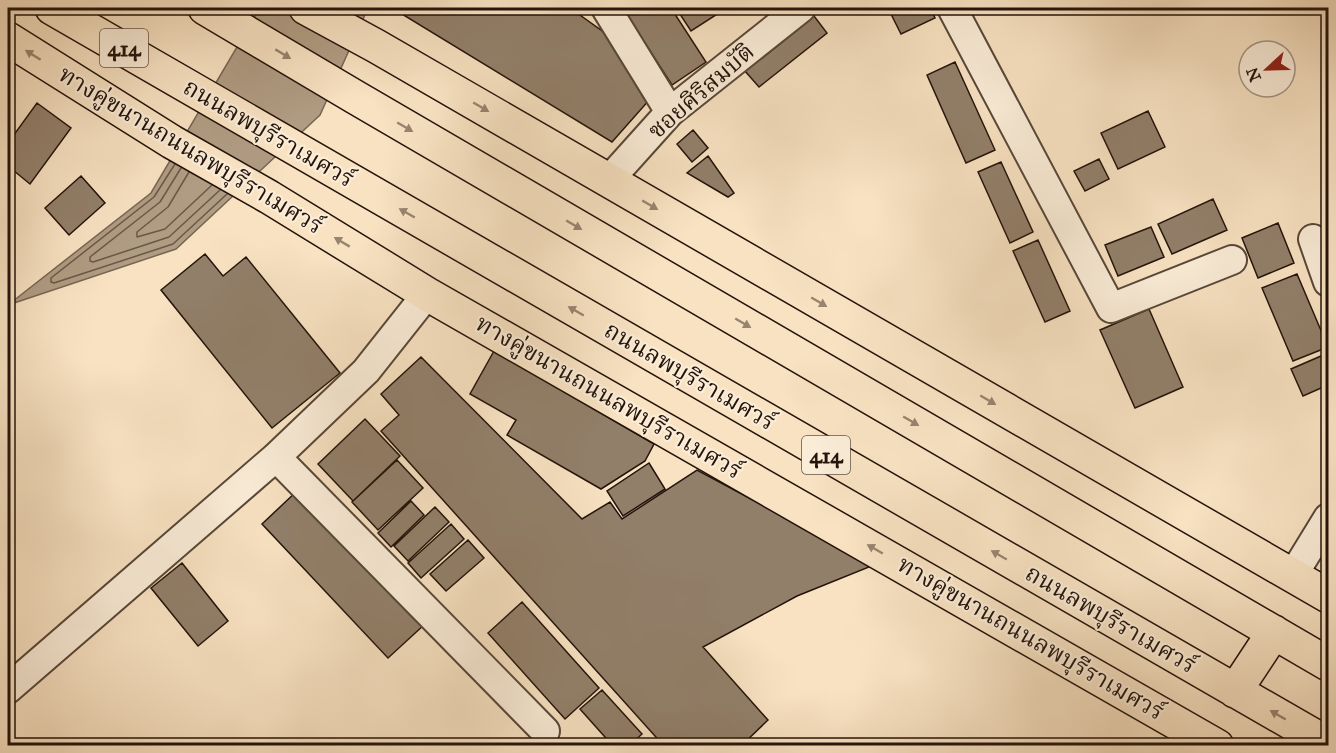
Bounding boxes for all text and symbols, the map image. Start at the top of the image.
road number: 414 [100,29,148,67]
street label: ซอยศิริสมบัติ [642,37,760,145]
north arrow [1237,39,1297,99]
one-way arrow [275,49,291,60]
one-way arrow [25,50,41,61]
street label: ทางคู่ขนานถนนลพบุรีราเมศวร์ [53,58,329,241]
text: N [1242,64,1265,84]
street label: ถนนลพบุรีราเมศวร์ [178,71,361,194]
one-way arrow [473,102,490,112]
one-way arrow [397,122,414,132]
one-way arrow [642,200,659,210]
one-way arrow [398,208,415,218]
one-way arrow [566,220,583,230]
one-way arrow [334,236,350,247]
one-way arrow [811,297,827,308]
one-way arrow [568,305,584,316]
street label: ทางคู่ขนานถนนลพบุรีราเมศวร์ [470,307,749,486]
street label: ถนนลพบุรีราเมศวร์ [599,314,782,437]
one-way arrow [735,318,752,328]
one-way arrow [980,394,996,405]
one-way arrow [903,416,920,426]
road number: 414 [802,436,850,474]
one-way arrow [866,544,883,554]
street label: ทางคู่ขนานถนนลพบุรีราเมศวร์ [892,548,1171,727]
one-way arrow [991,550,1008,560]
street label: ถนนลพบุรีราเมศวร์ [1020,557,1203,680]
one-way arrow [1269,710,1286,720]

